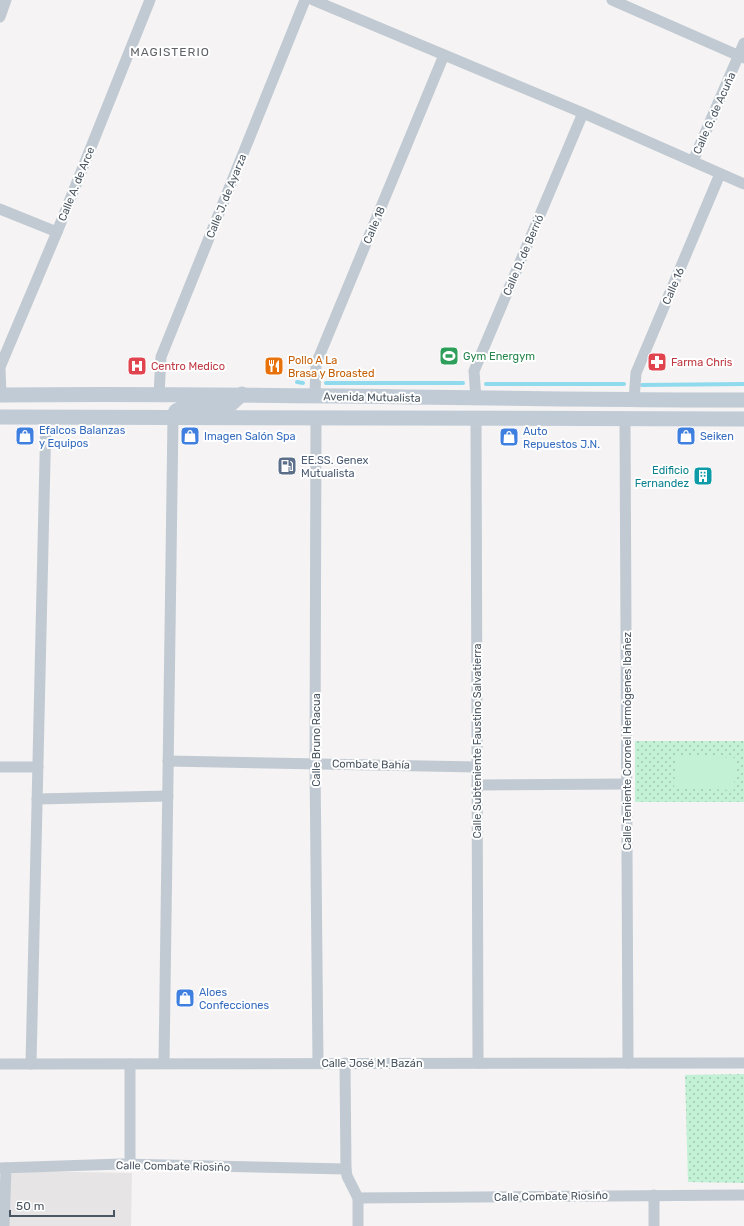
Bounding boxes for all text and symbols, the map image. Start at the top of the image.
district label: MAGISTERIO [130,45,210,59]
street label: Calle G. de Acuña [691,70,738,156]
street label: Calle A. de Arce [56,145,97,223]
street label: Calle J. de Ayarza [204,152,249,240]
street label: Calle 18 [361,205,388,246]
street label: Calle D. de Berrió [501,213,546,298]
street label: Calle 16 [660,265,687,307]
sports icon: Gym Energym [438,345,460,367]
place label: Gym Energym [463,350,535,363]
pharmacy icon: Farma Chris [646,351,668,373]
place label: Pollo A La Brasa y Broasted [288,354,374,380]
hospital icon: Centro Medico [126,355,148,377]
restaurant icon: Pollo A La Brasa y Broasted [263,355,285,377]
place label: Farma Chris [671,356,733,369]
place label: Centro Medico [151,360,225,373]
street label: Avenida Mutualista [323,390,421,405]
place label: Efalcos Balanzas y Equipos [39,424,126,450]
shop icon: Efalcos Balanzas y Equipos [14,425,36,447]
shop icon: Imagen Salón Spa [179,425,201,447]
place label: Auto Repuestos J.N. [523,425,600,451]
shop icon: Seiken [675,425,697,447]
shop icon: Auto Repuestos J.N. [498,426,520,448]
place label: Imagen Salón Spa [204,430,296,443]
place label: Seiken [700,430,734,443]
place label: EE.SS. Genex Mutualista [301,454,369,480]
fuel station icon: EE.SS. Genex Mutualista [276,455,298,477]
place label: Edificio Fernandez [635,464,689,490]
building icon: Edificio Fernandez [692,465,714,487]
street label: Calle Teniente Coronel Hermógenes Ibañez [621,631,634,850]
street label: Calle Subteniente Faustino Salvatierra [471,643,484,839]
street label: Calle Bruno Racua [310,693,323,787]
street label: Combate Bahía [332,757,410,772]
place label: Aloes Confecciones [199,986,269,1012]
shop icon: Aloes Confecciones [174,987,196,1009]
street label: Calle José M. Bazán [321,1057,423,1070]
street label: Calle Combate Riosiño [116,1159,230,1174]
street label: Calle Combate Riosiño [494,1189,608,1204]
scale bar [10,1192,114,1218]
text: 50 m [16,1199,44,1213]

